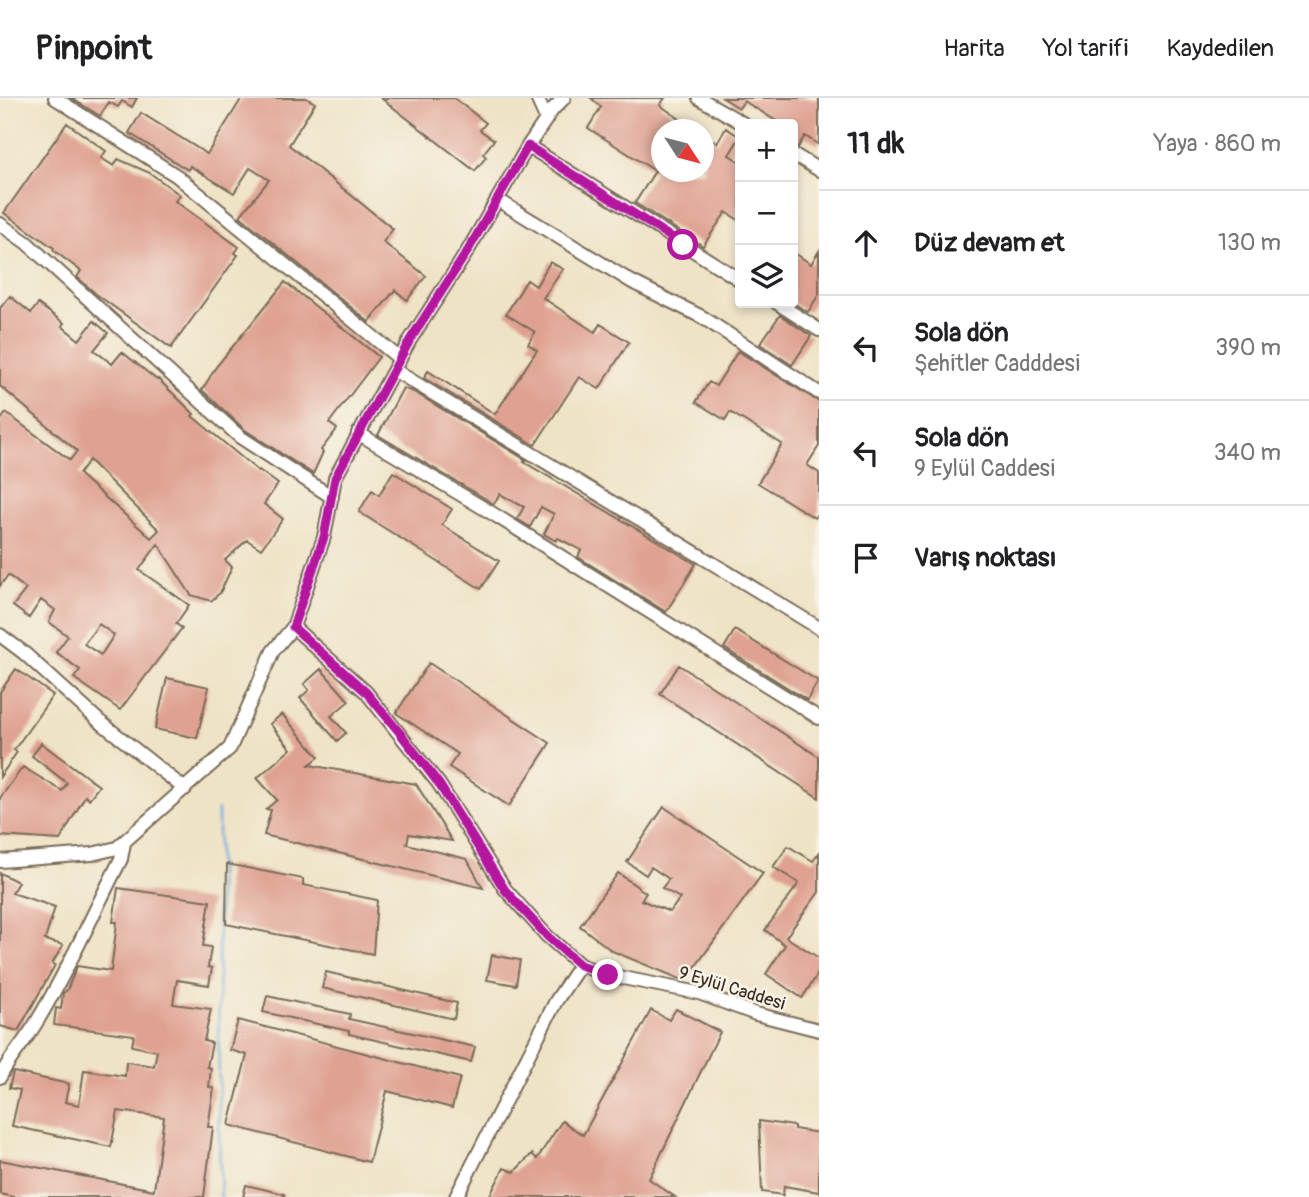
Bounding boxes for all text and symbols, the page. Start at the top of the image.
text: Pinpoint [35,28,152,69]
text: Harita [943,34,1005,63]
text: Yol tarifi [1043,34,1128,63]
text: Kaydedilen [1166,34,1274,63]
north arrow [651,119,714,182]
map controls [735,119,798,308]
button: + [735,119,798,182]
text: 11 dk [847,125,904,162]
text: Yaya · 860 m [1154,129,1281,158]
button: − [735,182,798,245]
icon: ahead [847,224,885,262]
text: Düz devam et [914,227,1065,259]
text: 130 m [1218,228,1281,257]
route start [667,229,698,260]
button: layers [735,245,798,308]
text: Sola dön [914,317,1009,349]
icon: left [847,329,885,367]
text: 390 m [1215,333,1281,362]
text: Şehitler Cadddesi [914,349,1080,378]
text: Sola dön [914,422,1009,454]
icon: left [847,434,885,472]
text: 340 m [1214,438,1281,467]
text: 9 Eylül Caddesi [914,454,1055,483]
icon: arrive [847,539,885,577]
text: Varış noktası [914,542,1056,574]
route end [592,959,623,990]
street label: 9 Eylül Caddesi [676,961,788,1016]

